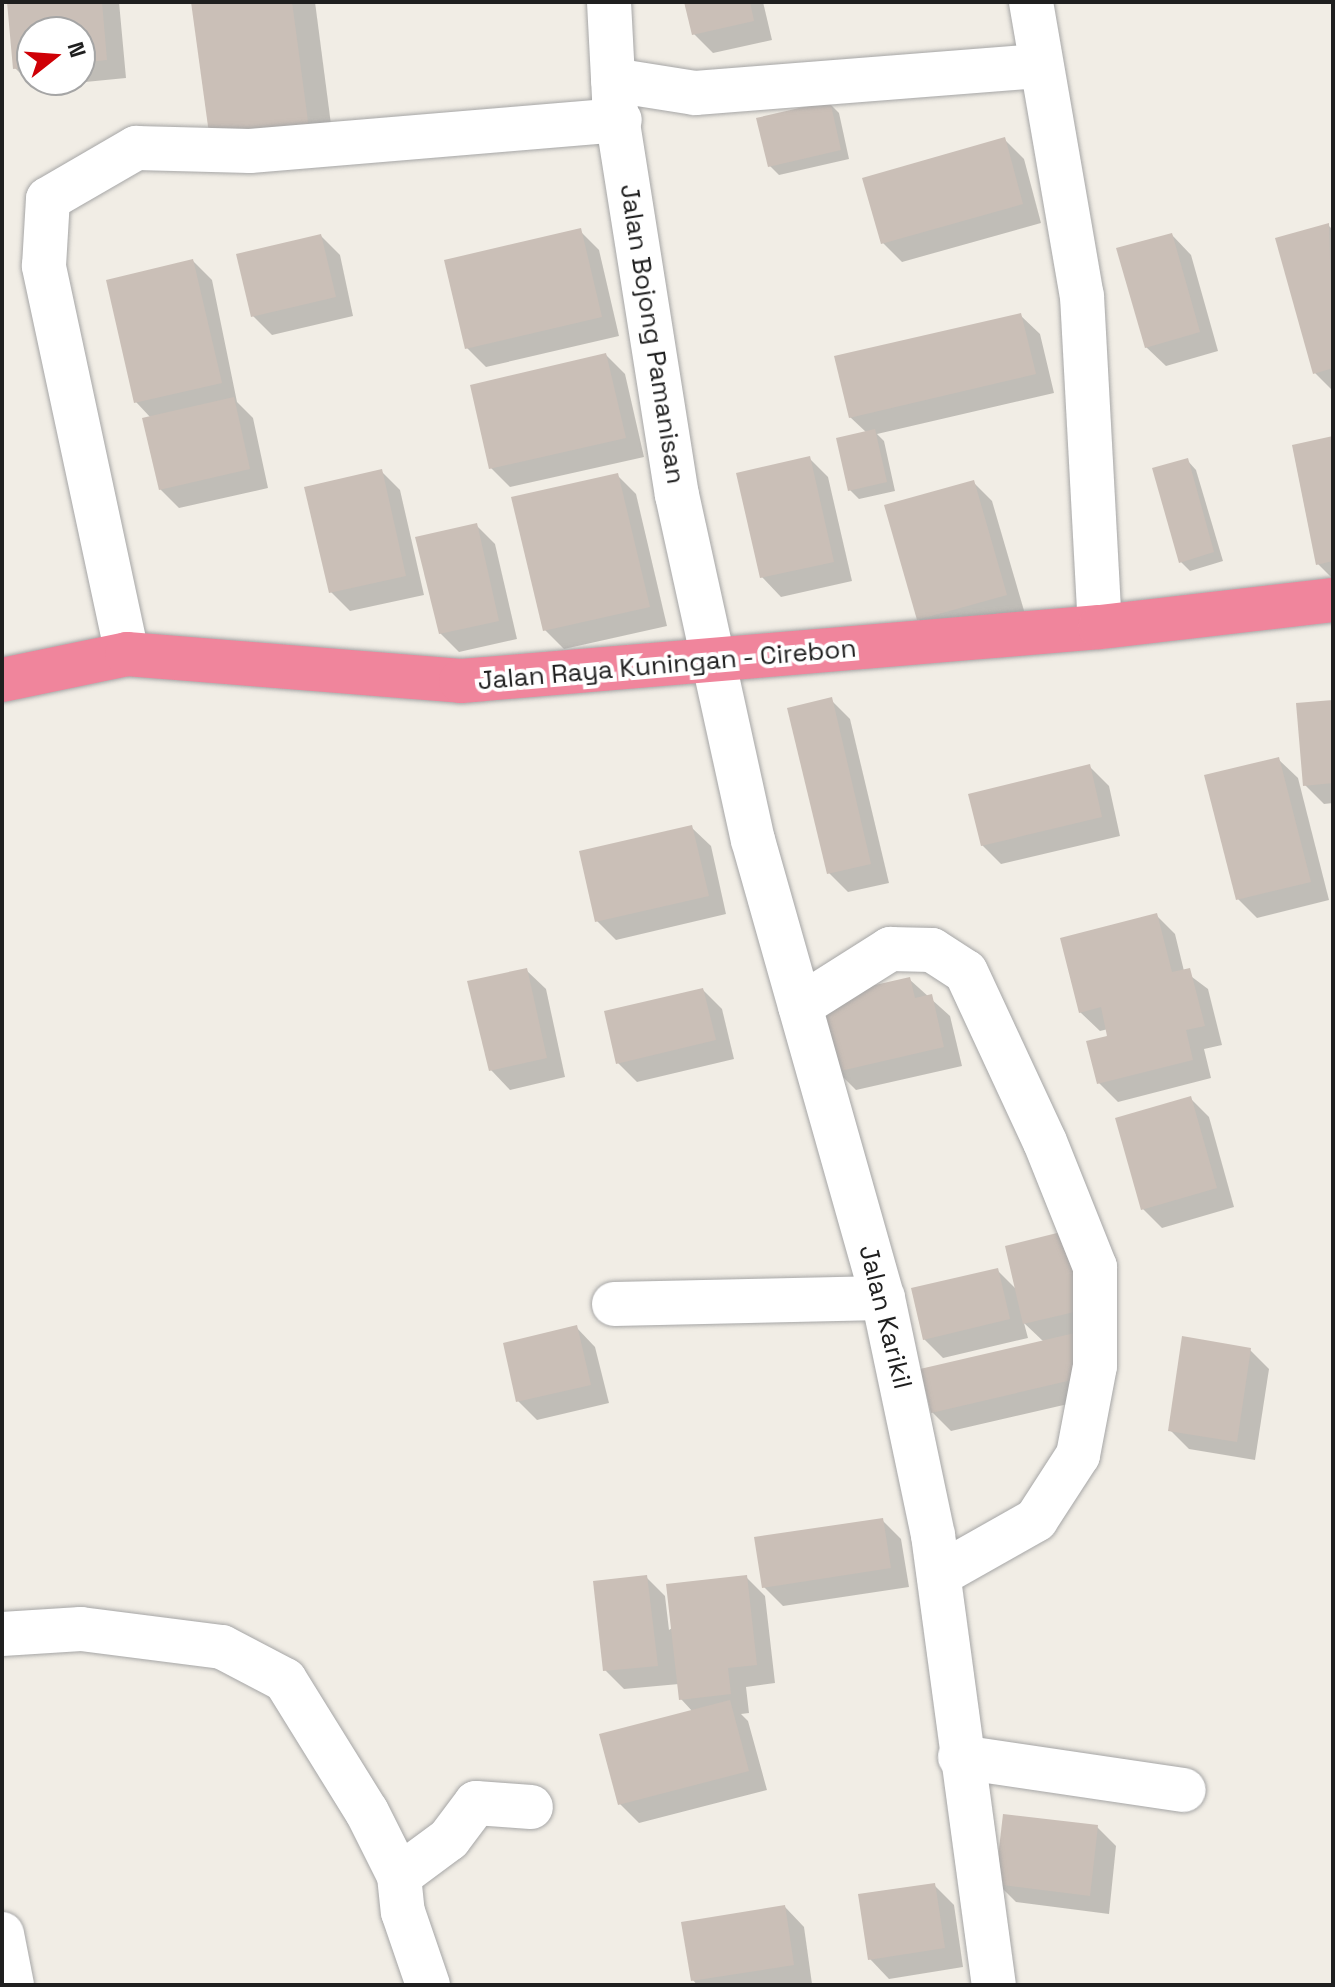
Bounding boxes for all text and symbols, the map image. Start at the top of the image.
north arrow [16,16,96,96]
text: N [61,38,93,61]
street label: Jalan Bojong Pamanisan [613,182,691,486]
street label: Jalan Raya Kuningan - Cirebon [476,633,858,697]
street label: Jalan Karikil [852,1242,918,1392]

